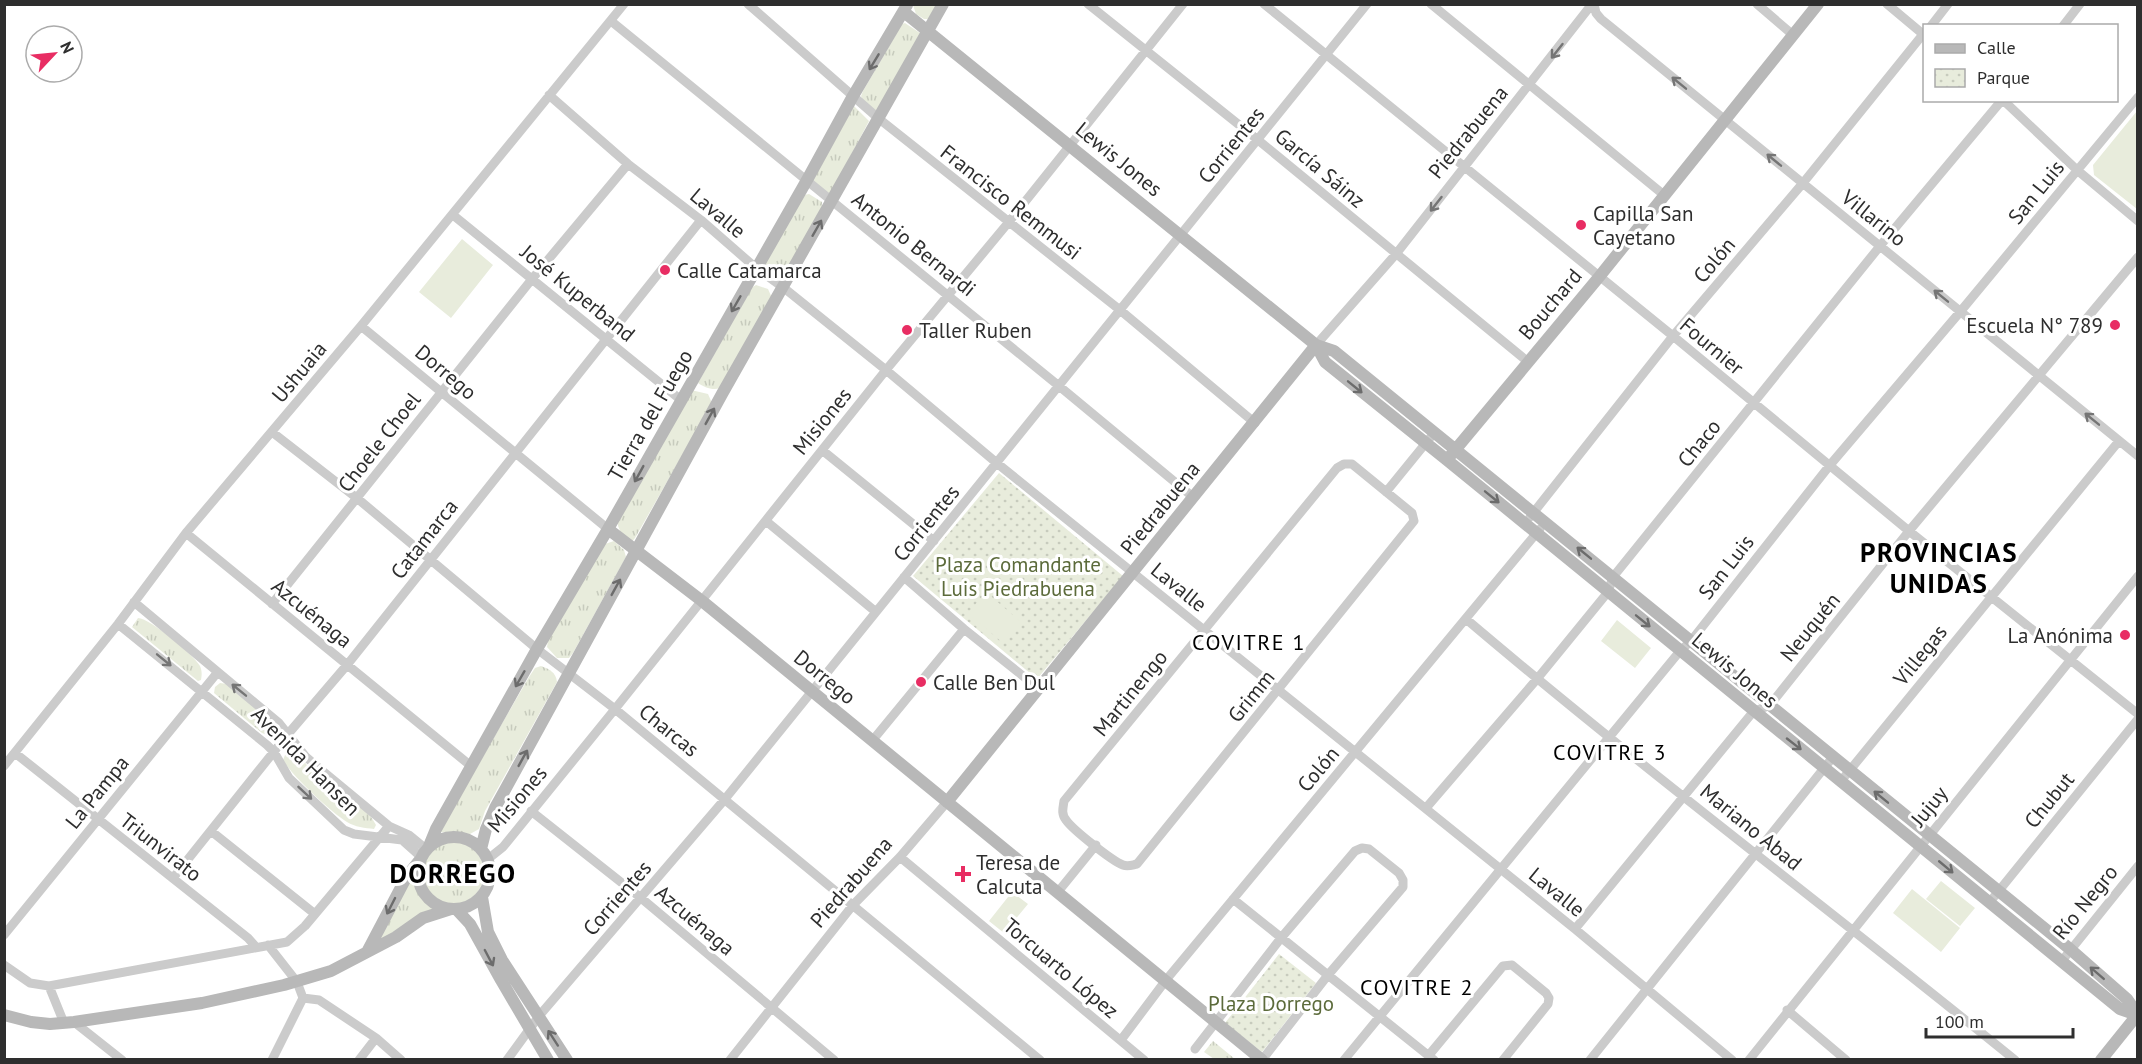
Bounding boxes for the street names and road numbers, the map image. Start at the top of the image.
street label: Piedrabuena [1422,80,1514,184]
street label: Corrientes [1192,101,1270,189]
street label: Lewis Jones [1070,116,1168,202]
street label: García Sáinz [1269,122,1371,214]
street label: Francisco Remmusi [935,138,1087,266]
street label: San Luis [2002,154,2070,230]
street label: Lavalle [685,182,751,244]
street label: Villarino [1835,183,1912,252]
street label: Antonio Bernardi [846,186,982,302]
street label: Colón [1687,232,1741,288]
street label: José Kuperband [514,238,641,347]
street label: Bouchard [1512,263,1588,345]
street label: Fournier [1674,311,1750,381]
street label: Ushuaia [266,336,332,408]
street label: Dorrego [410,338,482,406]
street label: Tierra del Fuego [602,345,698,485]
street label: Misiones [787,382,857,460]
street label: Choele Choel [332,387,426,497]
street label: Chaco [1671,413,1727,473]
street label: Piedrabuena [1114,456,1206,560]
street label: Corrientes [887,479,965,567]
street label: Catamarca [384,494,464,584]
street label: San Luis [1692,529,1760,605]
street label: Lavalle [1146,556,1212,618]
street label: Azcuénaga [266,572,358,654]
street label: Neuquén [1774,587,1846,667]
street label: Villegas [1887,619,1953,692]
street label: Lewis Jones [1687,626,1783,714]
street label: Dorrego [788,644,862,710]
street label: Martinengo [1087,644,1173,742]
street label: Grimm [1222,664,1280,728]
street label: Charcas [633,698,705,762]
street label: Avenida Hansen [246,701,366,821]
street label: Colón [1291,741,1345,797]
street label: La Pampa [59,750,135,834]
street label: Misiones [481,760,553,838]
street label: Chubut [2018,766,2080,834]
street label: Mariano Abad [1695,778,1807,876]
street label: Jujuy [1904,780,1954,832]
street label: Triunvirato [115,807,207,887]
street label: Piedrabuena [804,831,898,933]
street label: Corrientes [577,855,657,941]
street label: Río Negro [2046,859,2124,945]
street label: Lavalle [1524,861,1590,923]
street label: Azcuénaga [650,879,740,961]
street label: Torcuarto López [998,912,1124,1024]

